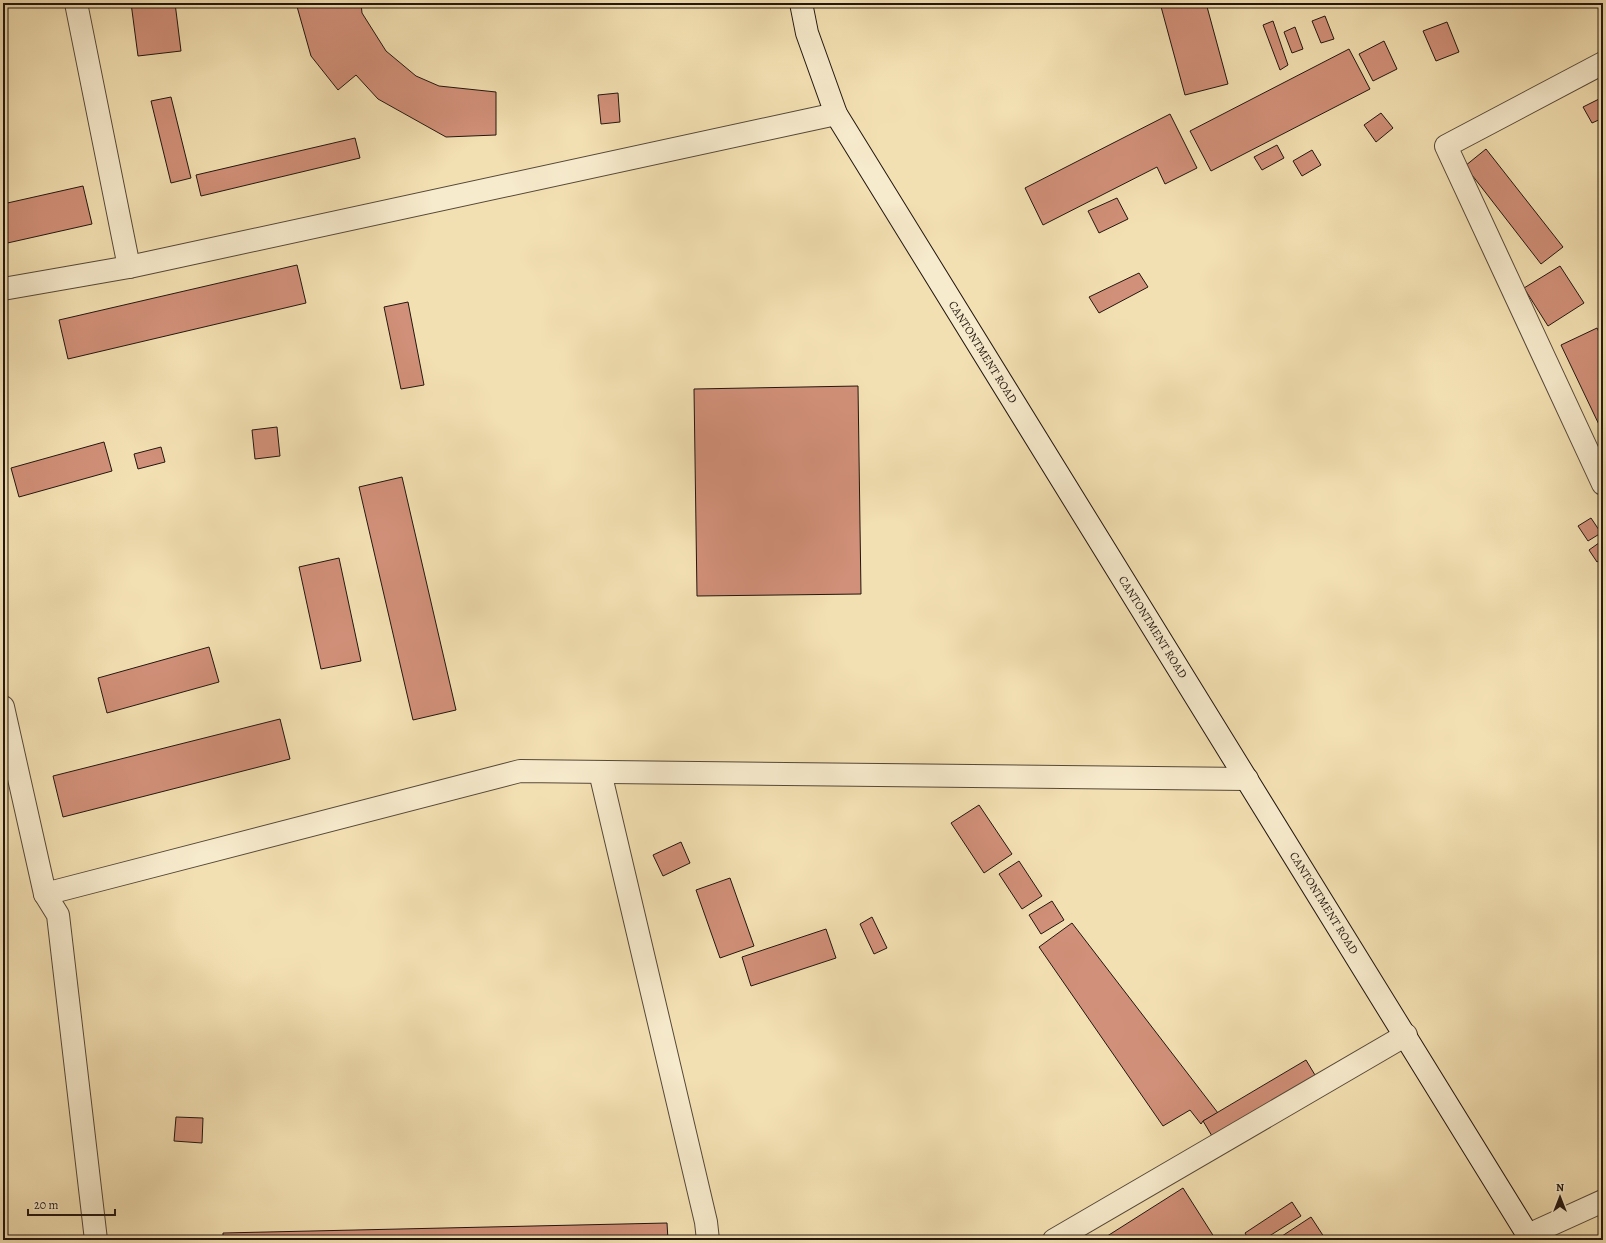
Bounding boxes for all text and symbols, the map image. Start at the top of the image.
street label: CANTONTMENT ROAD [945,298,1021,406]
street label: CANTONTMENT ROAD [1115,573,1191,681]
street label: CANTONTMENT ROAD [1286,849,1362,957]
north arrow [1540,1177,1580,1217]
text: N [1556,1180,1564,1195]
scale bar [28,1191,115,1217]
text: 20 m [34,1197,58,1213]

